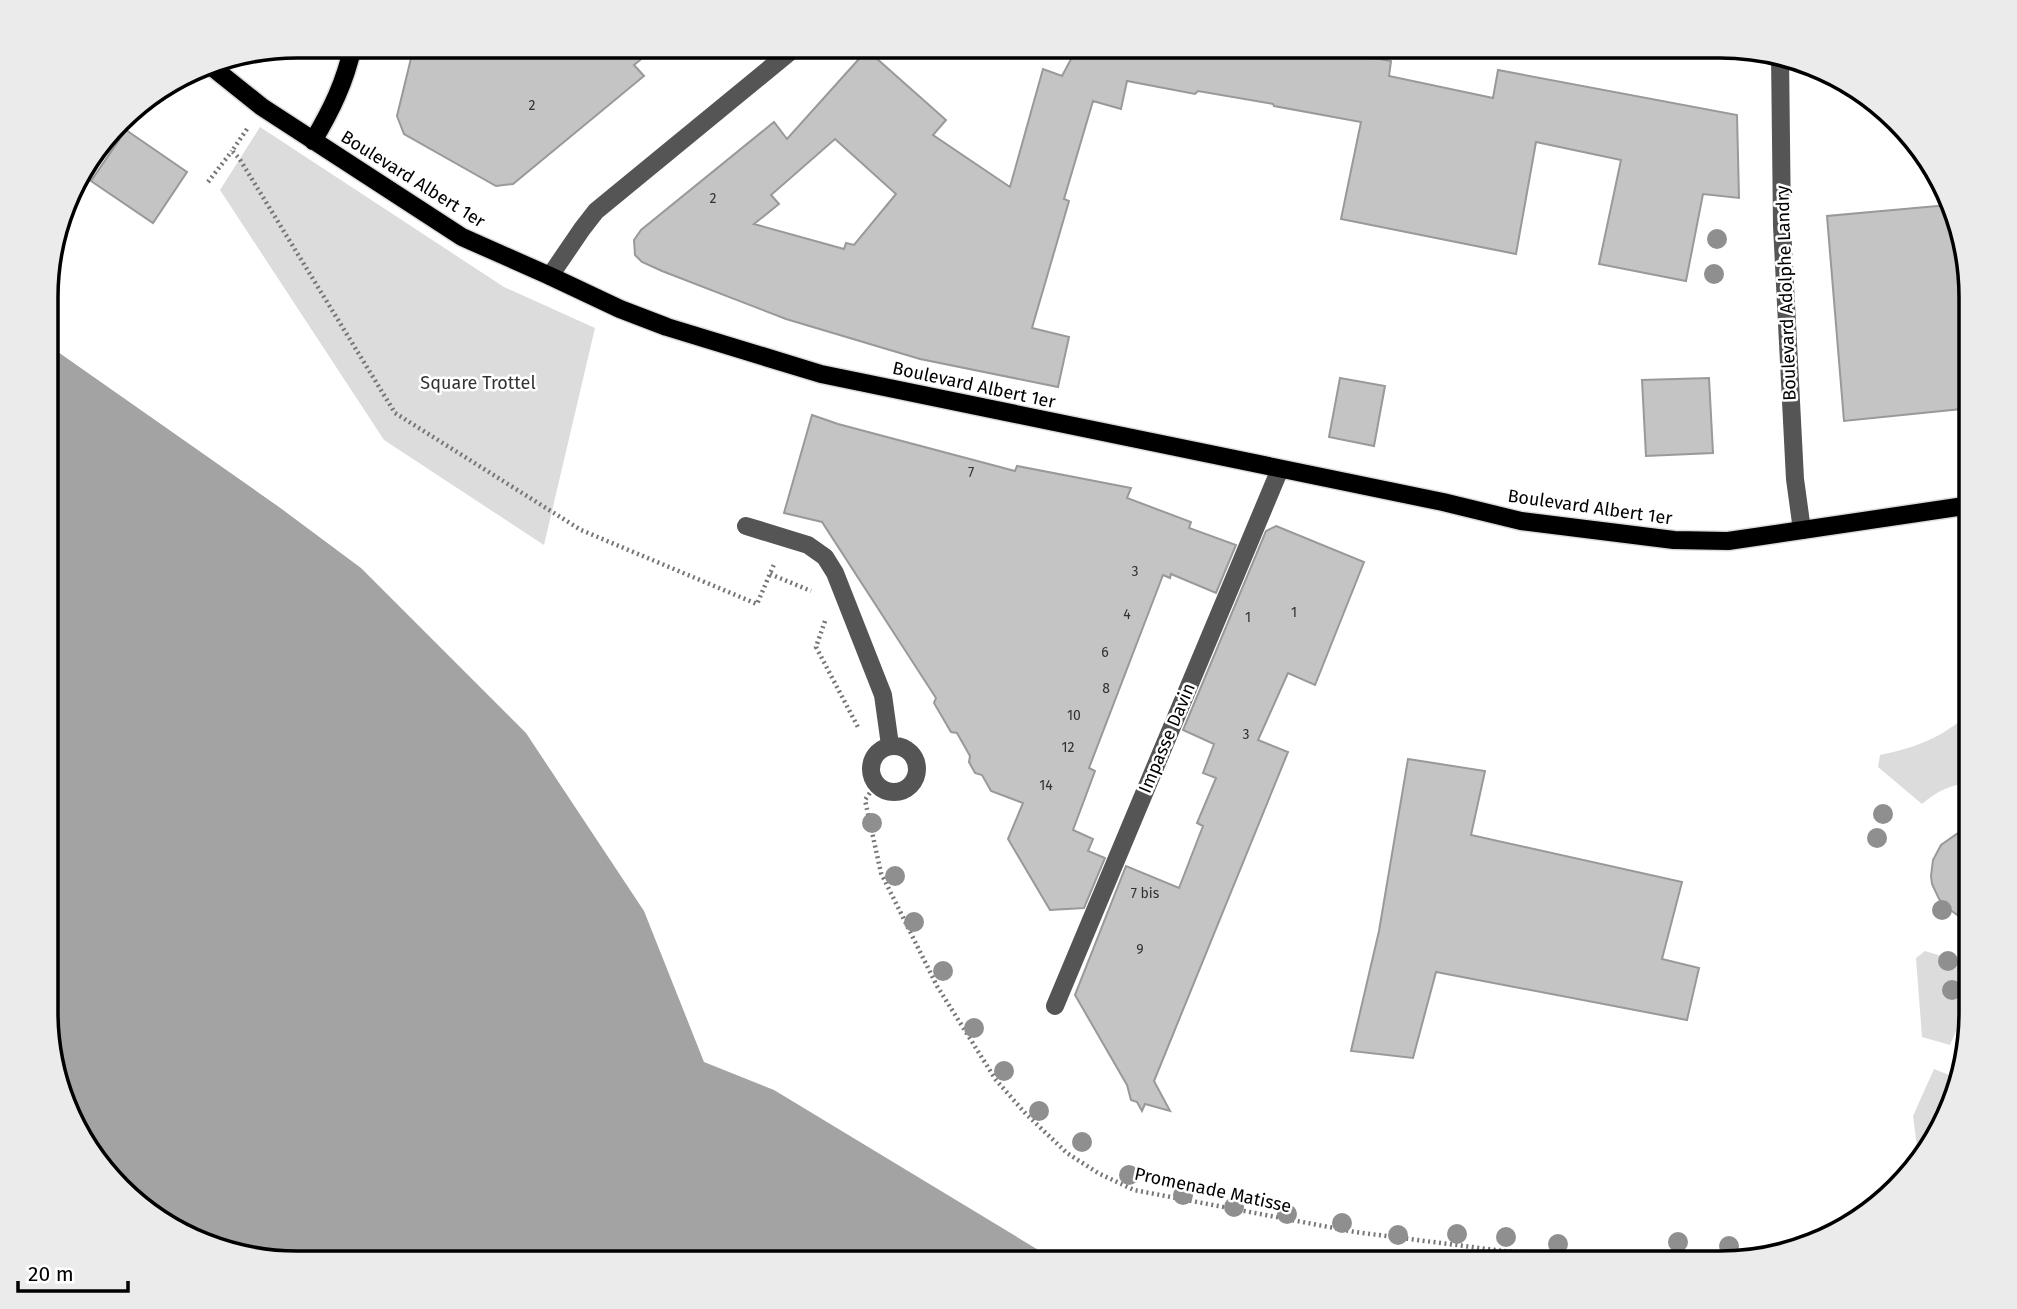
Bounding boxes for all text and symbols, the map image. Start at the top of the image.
house number: 2 [529,97,536,114]
street label: Boulevard Albert 1er [337,126,489,232]
street label: Boulevard Adolphe Landry [1771,185,1801,401]
house number: 2 [710,190,717,207]
street label: Boulevard Albert 1er [891,357,1058,413]
park label: Square Trottel [420,372,536,394]
house number: 7 [968,464,974,481]
street label: Boulevard Albert 1er [1506,485,1674,529]
house number: 3 [1132,563,1139,580]
house number: 1 [1291,604,1297,621]
house number: 4 [1123,606,1131,623]
house number: 1 [1245,609,1251,626]
house number: 6 [1101,644,1109,661]
house number: 8 [1102,680,1110,697]
street label: Impasse Davin [1134,680,1200,796]
house number: 10 [1067,707,1081,724]
house number: 3 [1243,726,1250,743]
house number: 12 [1062,739,1075,756]
house number: 14 [1039,777,1053,794]
house number: 7 bis [1131,885,1160,902]
house number: 9 [1136,941,1144,958]
street label: Promenade Matisse [1133,1163,1293,1217]
scale bar [18,1250,128,1294]
text: 20 m [28,1261,74,1287]

